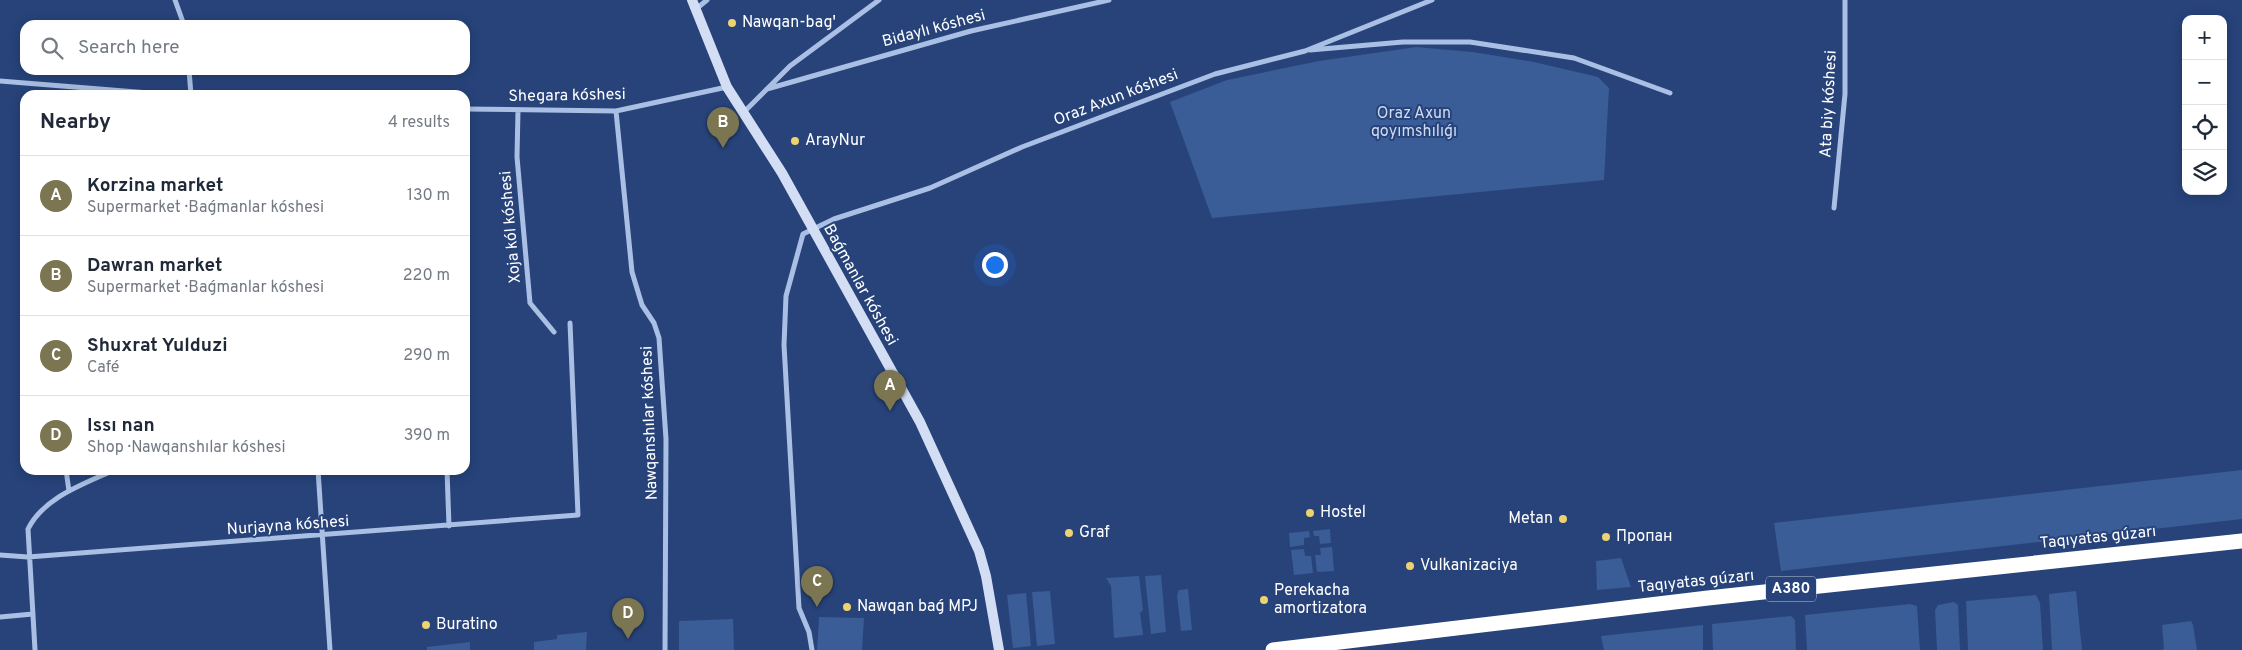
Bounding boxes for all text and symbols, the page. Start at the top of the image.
street label: Bidaylı kóshesi [880,6,988,52]
place label: Nawqan-bag' [742,13,836,33]
map controls [2182,15,2227,195]
button: + [2182,15,2227,60]
marker: Nawqan-bag' [726,17,738,29]
search box [20,20,470,75]
icon: search [38,34,66,62]
text: Search here [78,36,180,60]
street label: Ata biy kóshesi [1816,50,1842,158]
button: − [2182,60,2227,105]
street label: Oraz Axun kóshesi [1051,65,1181,131]
street label: Shegara kóshesi [508,85,626,107]
park label: Oraz Axun qoyımshılıǵı [1371,104,1457,142]
button: locate [2182,105,2227,150]
pin: B [707,107,739,148]
text: Nearby [40,109,111,136]
text: 4 results [388,113,450,133]
place label: ArayNur [805,131,865,151]
marker: ArayNur [789,135,801,147]
button: layers [2182,150,2227,195]
street label: Xoja kól kóshesi [496,170,526,284]
text: Korzina market [87,174,224,198]
text: A [50,186,62,206]
text: 130 m [407,186,450,206]
text: Supermarket · Baǵmanlar kóshesi [87,198,324,218]
street label: Baǵmanlar kóshesi [818,221,902,349]
your location [982,252,1008,278]
text: Dawran market [87,254,223,278]
text: B [50,266,62,286]
text: 220 m [403,266,450,286]
text: Supermarket · Baǵmanlar kóshesi [87,278,324,298]
text: Shuxrat Yulduzi [87,334,228,358]
street label: Nawqanshılar kóshesi [637,345,663,501]
text: C [51,346,61,366]
text: 290 m [403,346,450,366]
text: Café [87,358,119,378]
pin: A [874,370,906,411]
text: Issı nan [87,414,155,438]
text: D [50,426,62,446]
text: 390 m [404,426,450,446]
text: Shop · Nawqanshılar kóshesi [87,438,286,458]
place label: Hostel [1320,503,1366,523]
marker: Hostel [1304,507,1316,519]
place label: Metan [1508,509,1553,529]
street label: Nurjayna kóshesi [226,512,350,540]
marker: Metan [1557,513,1569,525]
street label: Taqıyatas gúzarı [2039,522,2157,554]
place label: Graf [1079,523,1110,543]
marker: Graf [1063,527,1075,539]
place label: Пропан [1616,527,1673,547]
marker: Пропан [1600,531,1612,543]
place label: Vulkanizaciya [1420,556,1518,576]
marker: Vulkanizaciya [1404,560,1416,572]
pin: C [801,566,833,607]
street label: Taqıyatas gúzarı [1637,566,1755,598]
road number: A380 [1766,576,1816,602]
place label: Perekacha amortizatora [1274,581,1367,619]
marker: Perekacha amortizatora [1258,594,1270,606]
place label: Nawqan baǵ MPJ [857,597,978,617]
pin: D [612,598,644,639]
marker: Nawqan baǵ MPJ [841,601,853,613]
place label: Buratino [436,615,498,635]
marker: Buratino [420,619,432,631]

